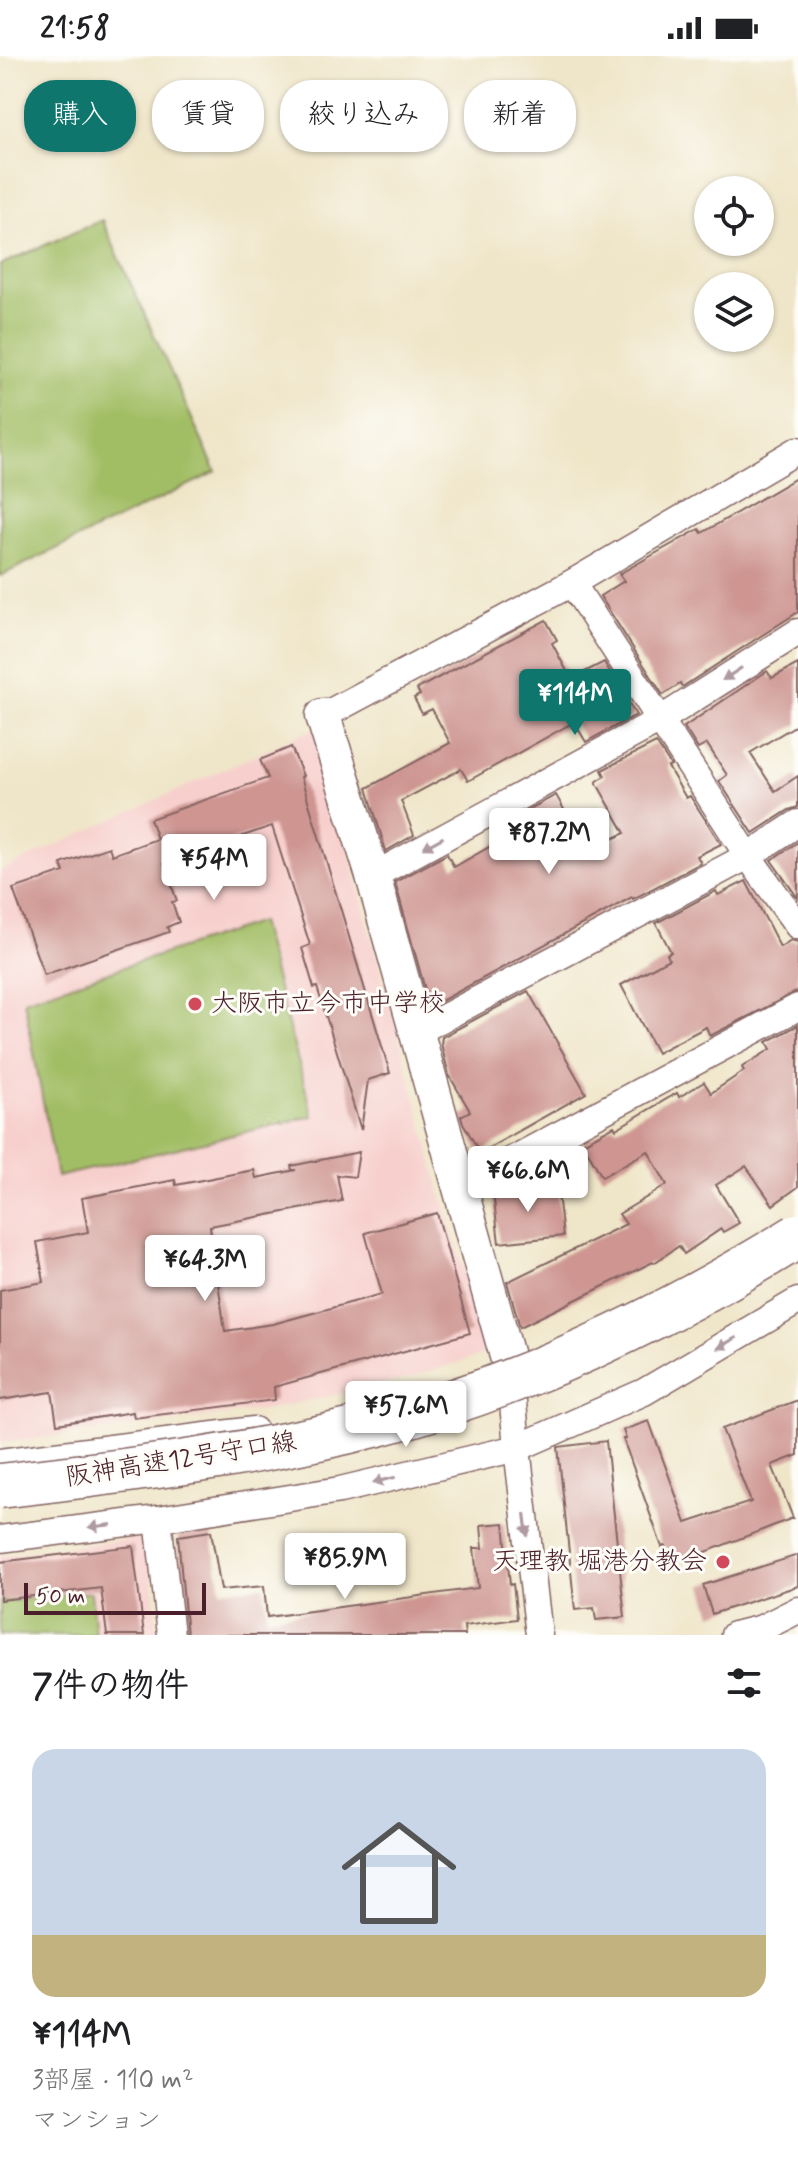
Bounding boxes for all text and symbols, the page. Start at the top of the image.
text: 21:58 [40,9,110,48]
chip: 購入 [24,80,136,152]
chip: 賃貸 [152,80,264,152]
chip: 絞り込み [280,80,448,152]
chip: 新着 [464,80,576,152]
map controls [694,176,774,352]
button: locate [694,176,774,256]
button: layers [694,272,774,352]
one-way arrow [721,666,743,680]
pin: ¥114M [519,669,631,737]
text: ¥114M [537,678,613,712]
pin: ¥87.2M [484,808,614,876]
text: ¥87.2M [507,817,591,851]
pin: ¥54M [167,834,261,902]
one-way arrow [422,836,444,850]
text: ¥54M [179,843,249,877]
place label: 大阪市立今市中学校 [211,987,445,1021]
marker: 大阪市立今市中学校 [186,995,204,1013]
pin: ¥66.6M [463,1146,593,1214]
text: ¥66.6M [486,1155,570,1189]
pin: ¥64.3M [140,1235,270,1303]
text: ¥64.3M [163,1244,247,1278]
one-way arrow [716,1336,738,1350]
pin: ¥57.6M [341,1381,471,1449]
text: ¥57.6M [363,1390,449,1424]
street label: 阪神高速12号守口線 [63,1425,299,1495]
one-way arrow [372,1474,397,1486]
one-way arrow [520,1513,533,1538]
one-way arrow [87,1520,112,1533]
pin: ¥85.9M [280,1533,410,1601]
text: ¥85.9M [303,1542,387,1576]
place label: 天理教 堀港分教会 [492,1545,707,1579]
marker: 天理教 堀港分教会 [714,1553,732,1571]
scale bar [24,1579,206,1615]
text: 50 m [36,1583,85,1611]
icon: filters [722,1661,766,1705]
text: 7件の物件 [32,1664,189,1709]
icon: home [327,1801,471,1945]
text: ¥114M [32,2013,131,2058]
text: 3部屋 · 110 m² [32,2064,193,2098]
text: マンション [32,2104,161,2138]

